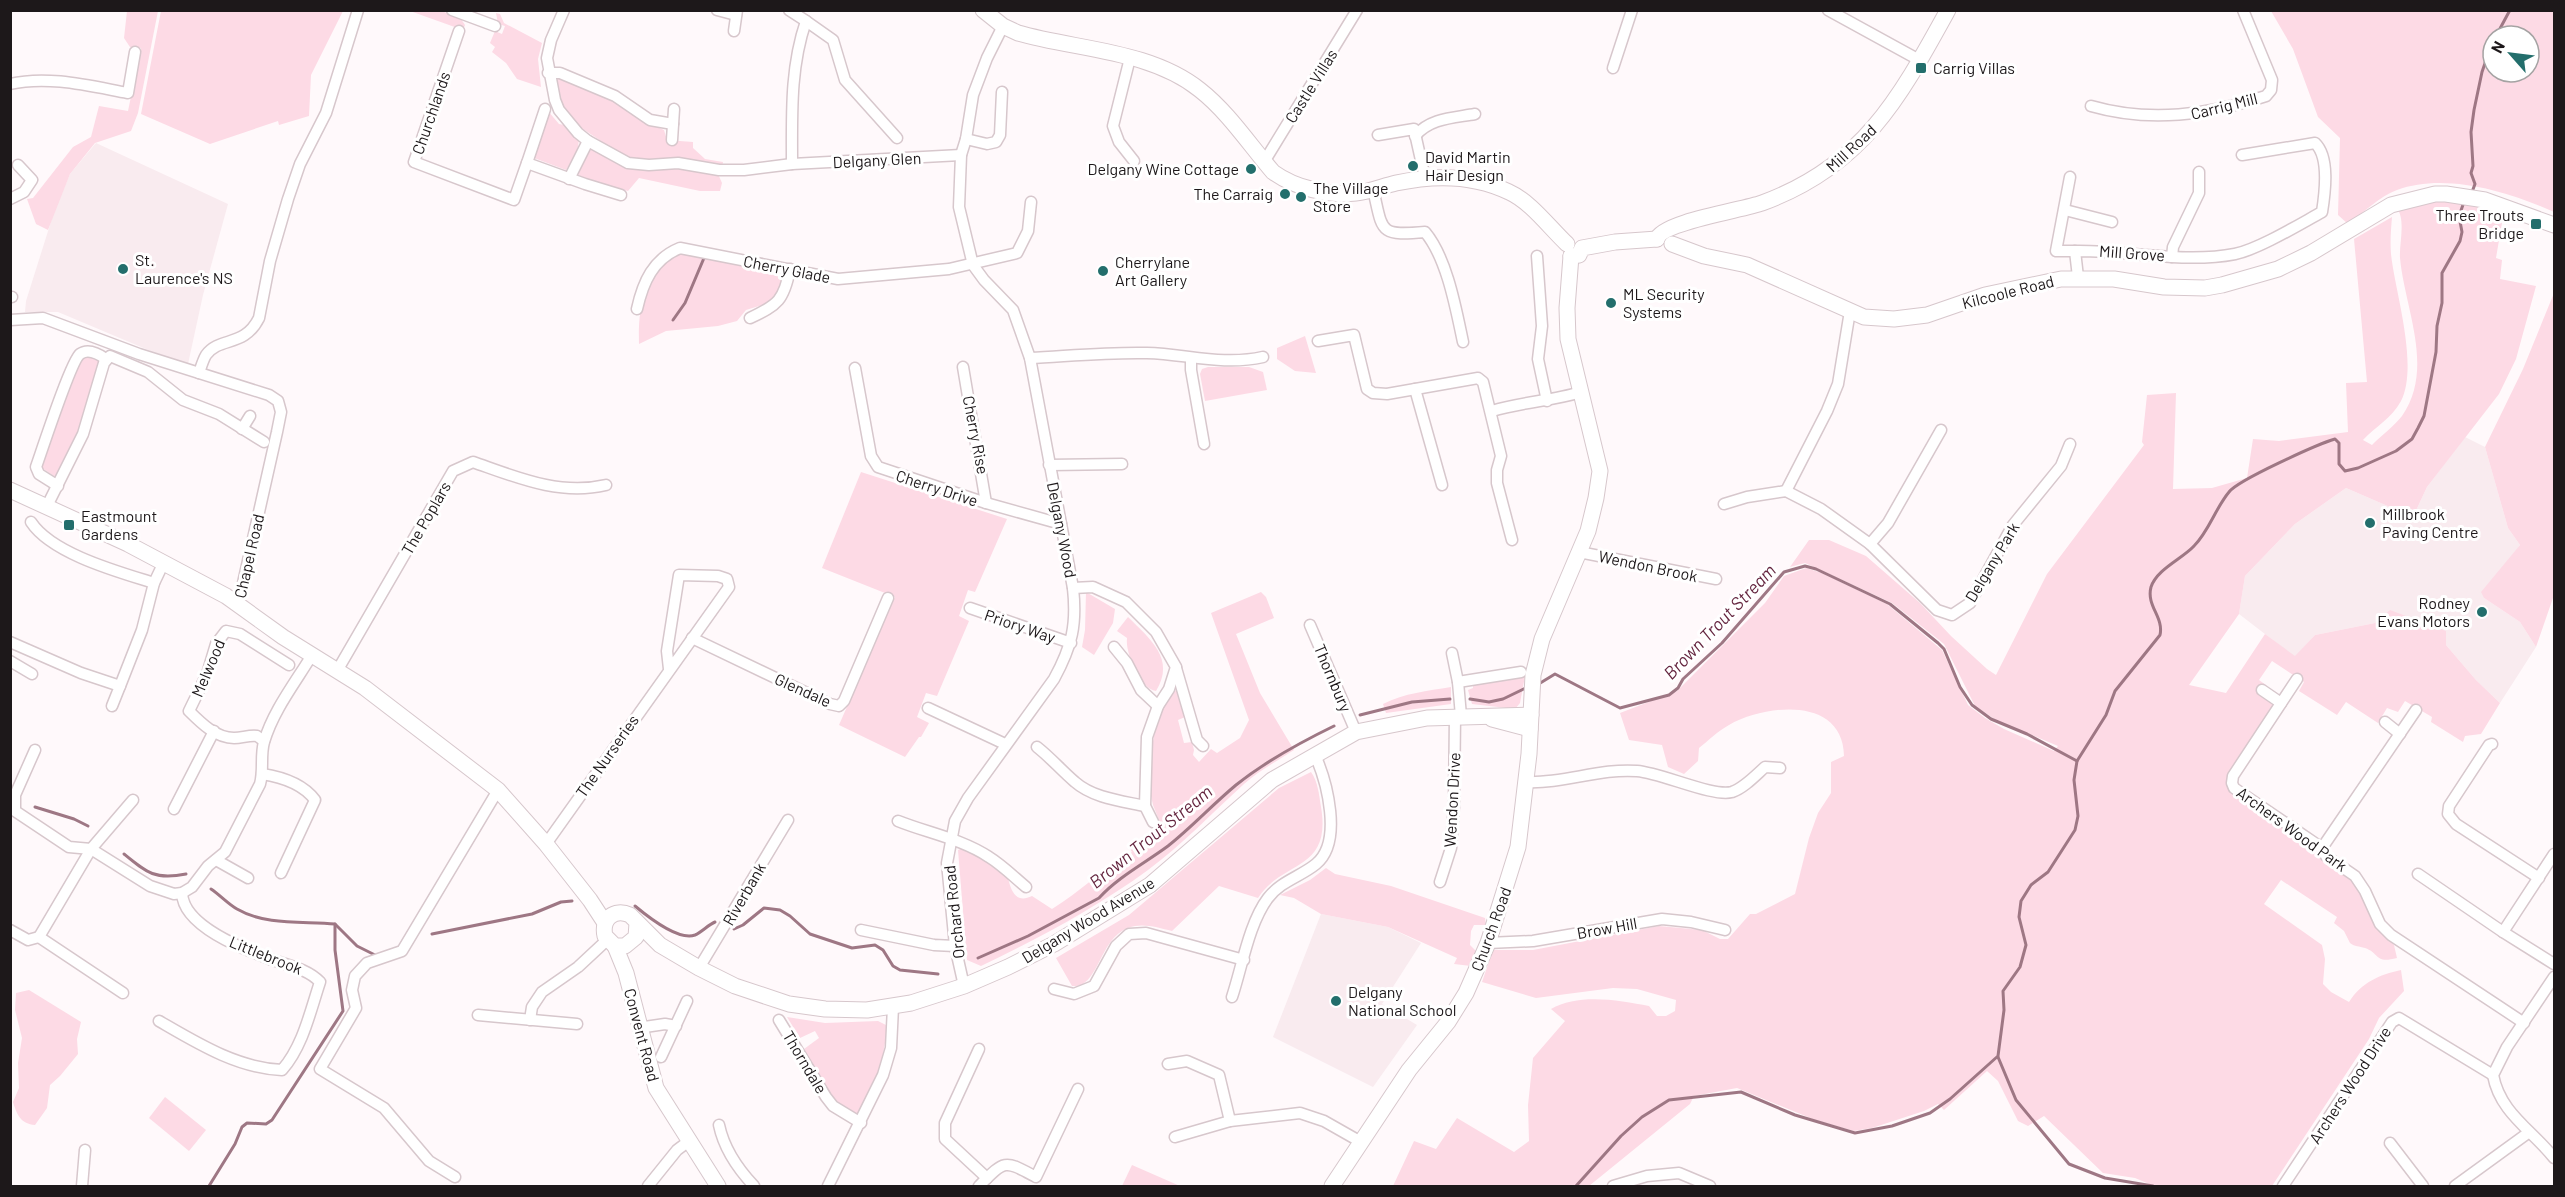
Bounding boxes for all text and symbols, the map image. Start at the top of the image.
north arrow [2481,24,2541,84]
text: N [2486,38,2508,56]
street label: Castle Villas [1280,45,1341,126]
place label: Carrig Villas [1933,58,2015,77]
marker: Carrig Villas [1914,61,1928,75]
street label: Churchlands [407,69,454,157]
street label: Carrig Mill [2189,88,2259,123]
street label: Mill Road [1822,120,1880,176]
place label: David Martin Hair Design [1425,147,1511,184]
street label: Delgany Glen [832,148,922,171]
place label: Delgany Wine Cottage [1088,159,1239,178]
marker: David Martin Hair Design [1406,159,1420,173]
marker: Delgany Wine Cottage [1244,162,1258,176]
place label: The Village Store [1313,178,1388,215]
place label: The Carraig [1193,184,1273,203]
marker: The Carraig [1278,187,1292,201]
marker: The Village Store [1294,190,1308,204]
place label: Three Trouts Bridge [2435,205,2524,242]
marker: Three Trouts Bridge [2529,217,2543,231]
street label: Mill Grove [2099,241,2166,264]
place label: St. Laurence's NS [135,250,233,287]
street label: Cherry Glade [742,251,832,286]
place label: Cherrylane Art Gallery [1115,252,1190,289]
marker: St. Laurence's NS [116,262,130,276]
marker: Cherrylane Art Gallery [1096,264,1110,278]
street label: Kilcoole Road [1960,271,2056,312]
place label: ML Security Systems [1623,284,1705,321]
marker: ML Security Systems [1604,296,1618,310]
street label: Cherry Rise [960,394,993,476]
street label: Cherry Drive [894,465,981,510]
street label: The Poplars [397,478,454,558]
street label: Delgany Wood [1044,480,1081,579]
place label: Millbrook Paving Centre [2382,504,2479,541]
place label: Eastmount Gardens [81,506,157,543]
street label: Chapel Road [230,512,267,600]
marker: Millbrook Paving Centre [2363,516,2377,530]
marker: Eastmount Gardens [62,518,76,532]
street label: Delgany Park [1960,519,2023,605]
street label: Wendon Brook [1597,546,1699,585]
water label: Brown Trout Stream [1659,559,1780,684]
place label: Rodney Evans Motors [2377,593,2471,630]
street label: Priory Way [982,605,1059,647]
marker: Rodney Evans Motors [2475,605,2489,619]
street label: Melwood [187,636,228,700]
street label: Thornbury [1311,641,1356,715]
street label: Glendale [772,669,834,710]
street label: The Nurseries [571,711,642,801]
street label: Wendon Drive [1440,752,1463,848]
water label: Brown Trout Stream [1084,780,1216,893]
street label: Archers Wood Park [2233,782,2351,875]
street label: Riverbank [718,859,769,928]
street label: Orchard Road [939,864,968,960]
street label: Delgany Wood Avenue [1018,872,1158,967]
street label: Church Road [1467,884,1515,974]
street label: Brow Hill [1575,913,1639,942]
street label: Littlebrook [227,931,305,978]
place label: Delgany National School [1348,982,1457,1019]
street label: Convent Road [621,986,664,1084]
marker: Delgany National School [1329,994,1343,1008]
street label: Archers Wood Drive [2305,1023,2395,1147]
street label: Thorndale [779,1027,832,1097]

